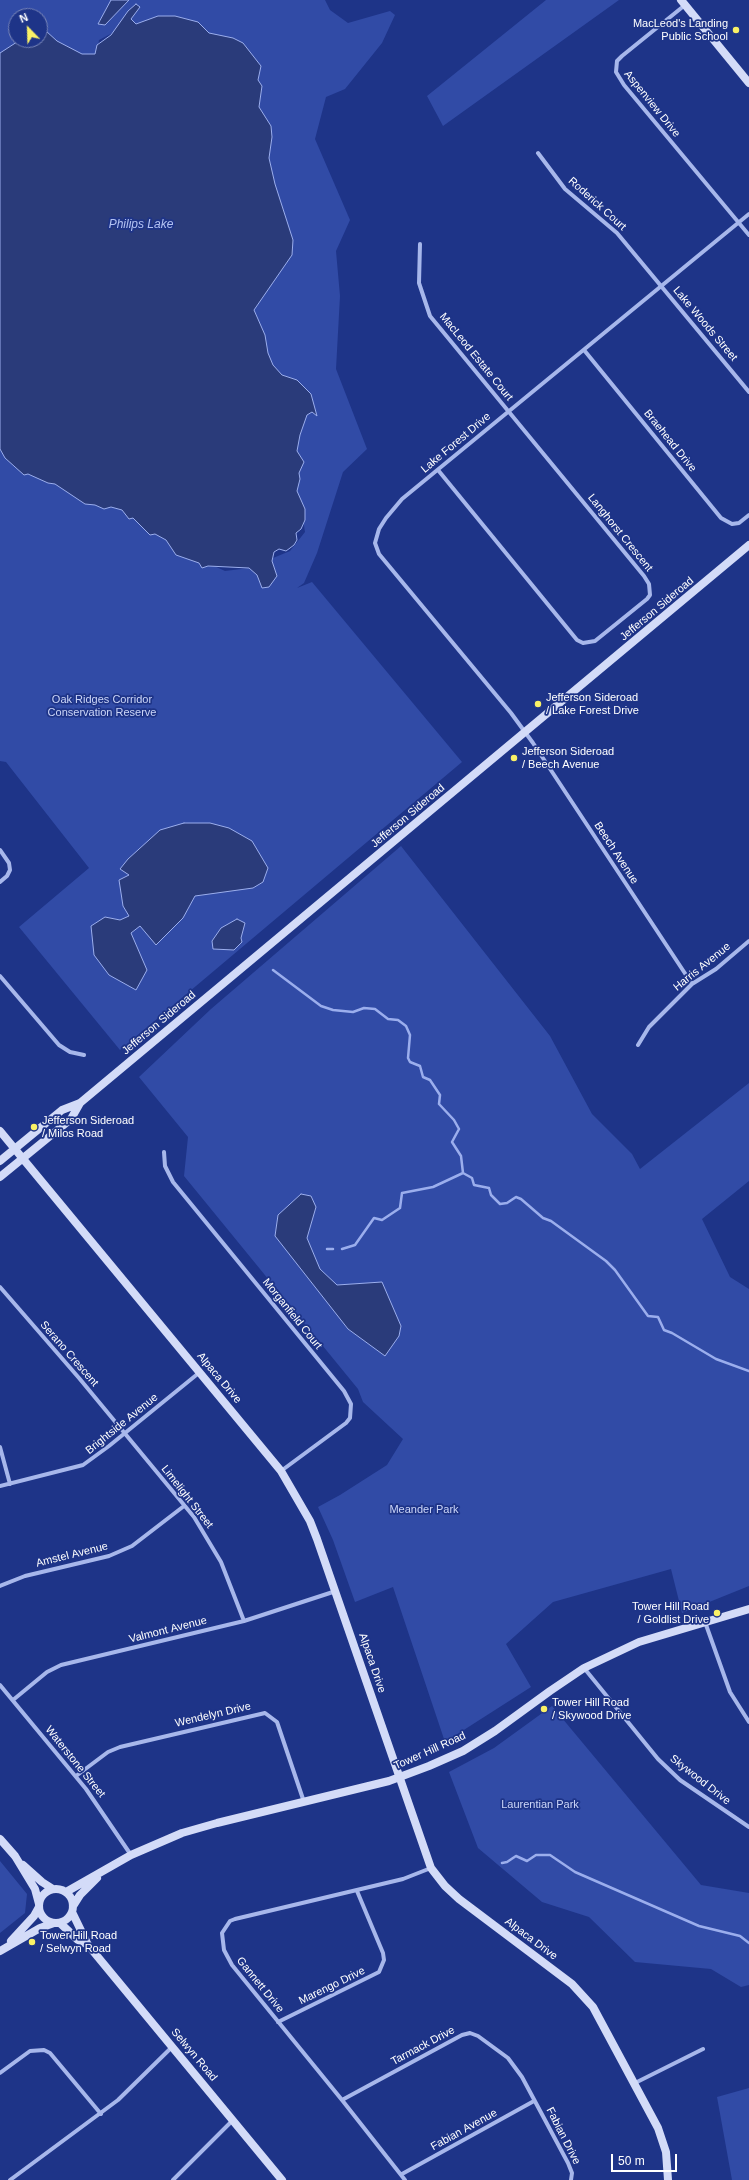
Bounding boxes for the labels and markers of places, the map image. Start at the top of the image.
place label: MacLeod's Landing Public School [633,17,728,43]
marker: MacLeod's Landing Public School [731,25,741,35]
place label: Jefferson Sideroad / Lake Forest Drive [546,691,639,717]
marker: Jefferson Sideroad / Lake Forest Drive [533,699,543,709]
place label: Jefferson Sideroad / Beech Avenue [522,745,614,771]
marker: Jefferson Sideroad / Beech Avenue [509,753,519,763]
place label: Jefferson Sideroad / Milos Road [42,1114,134,1140]
marker: Jefferson Sideroad / Milos Road [29,1122,39,1132]
place label: Tower Hill Road / Goldlist Drive [632,1600,709,1626]
marker: Tower Hill Road / Goldlist Drive [712,1608,722,1618]
place label: Tower Hill Road / Skywood Drive [552,1696,631,1722]
marker: Tower Hill Road / Skywood Drive [539,1704,549,1714]
place label: Tower Hill Road / Selwyn Road [40,1929,117,1955]
marker: Tower Hill Road / Selwyn Road [27,1937,37,1947]

